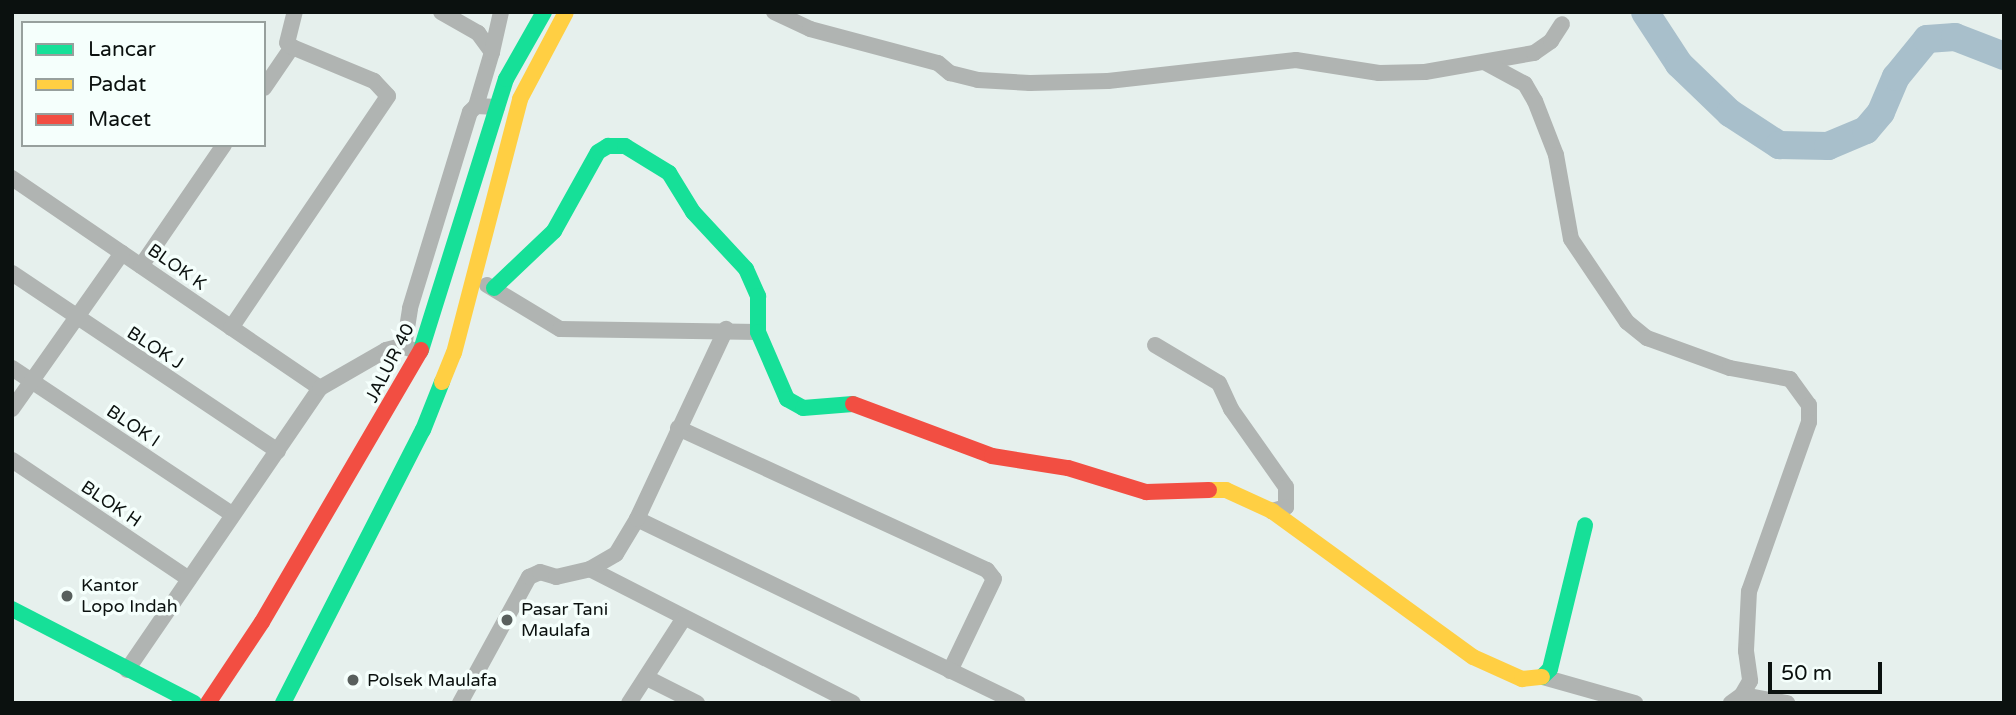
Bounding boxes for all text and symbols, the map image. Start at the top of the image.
legend [21,21,266,147]
text: Lancar [88,37,156,62]
text: Padat [88,72,146,97]
text: Macet [88,107,151,132]
street label: BLOK K [144,239,210,295]
street label: JALUR 40 [361,320,419,406]
street label: BLOK J [123,322,187,374]
street label: BLOK I [102,400,164,452]
street label: BLOK H [77,476,145,532]
place label: Kantor Lopo Indah [81,575,178,618]
marker: Kantor Lopo Indah [59,588,75,604]
place label: Pasar Tani Maulafa [521,599,608,642]
marker: Pasar Tani Maulafa [499,612,515,628]
scale bar [1771,648,1885,692]
text: 50 m [1781,661,1832,686]
place label: Polsek Maulafa [367,669,497,691]
marker: Polsek Maulafa [345,672,361,688]

